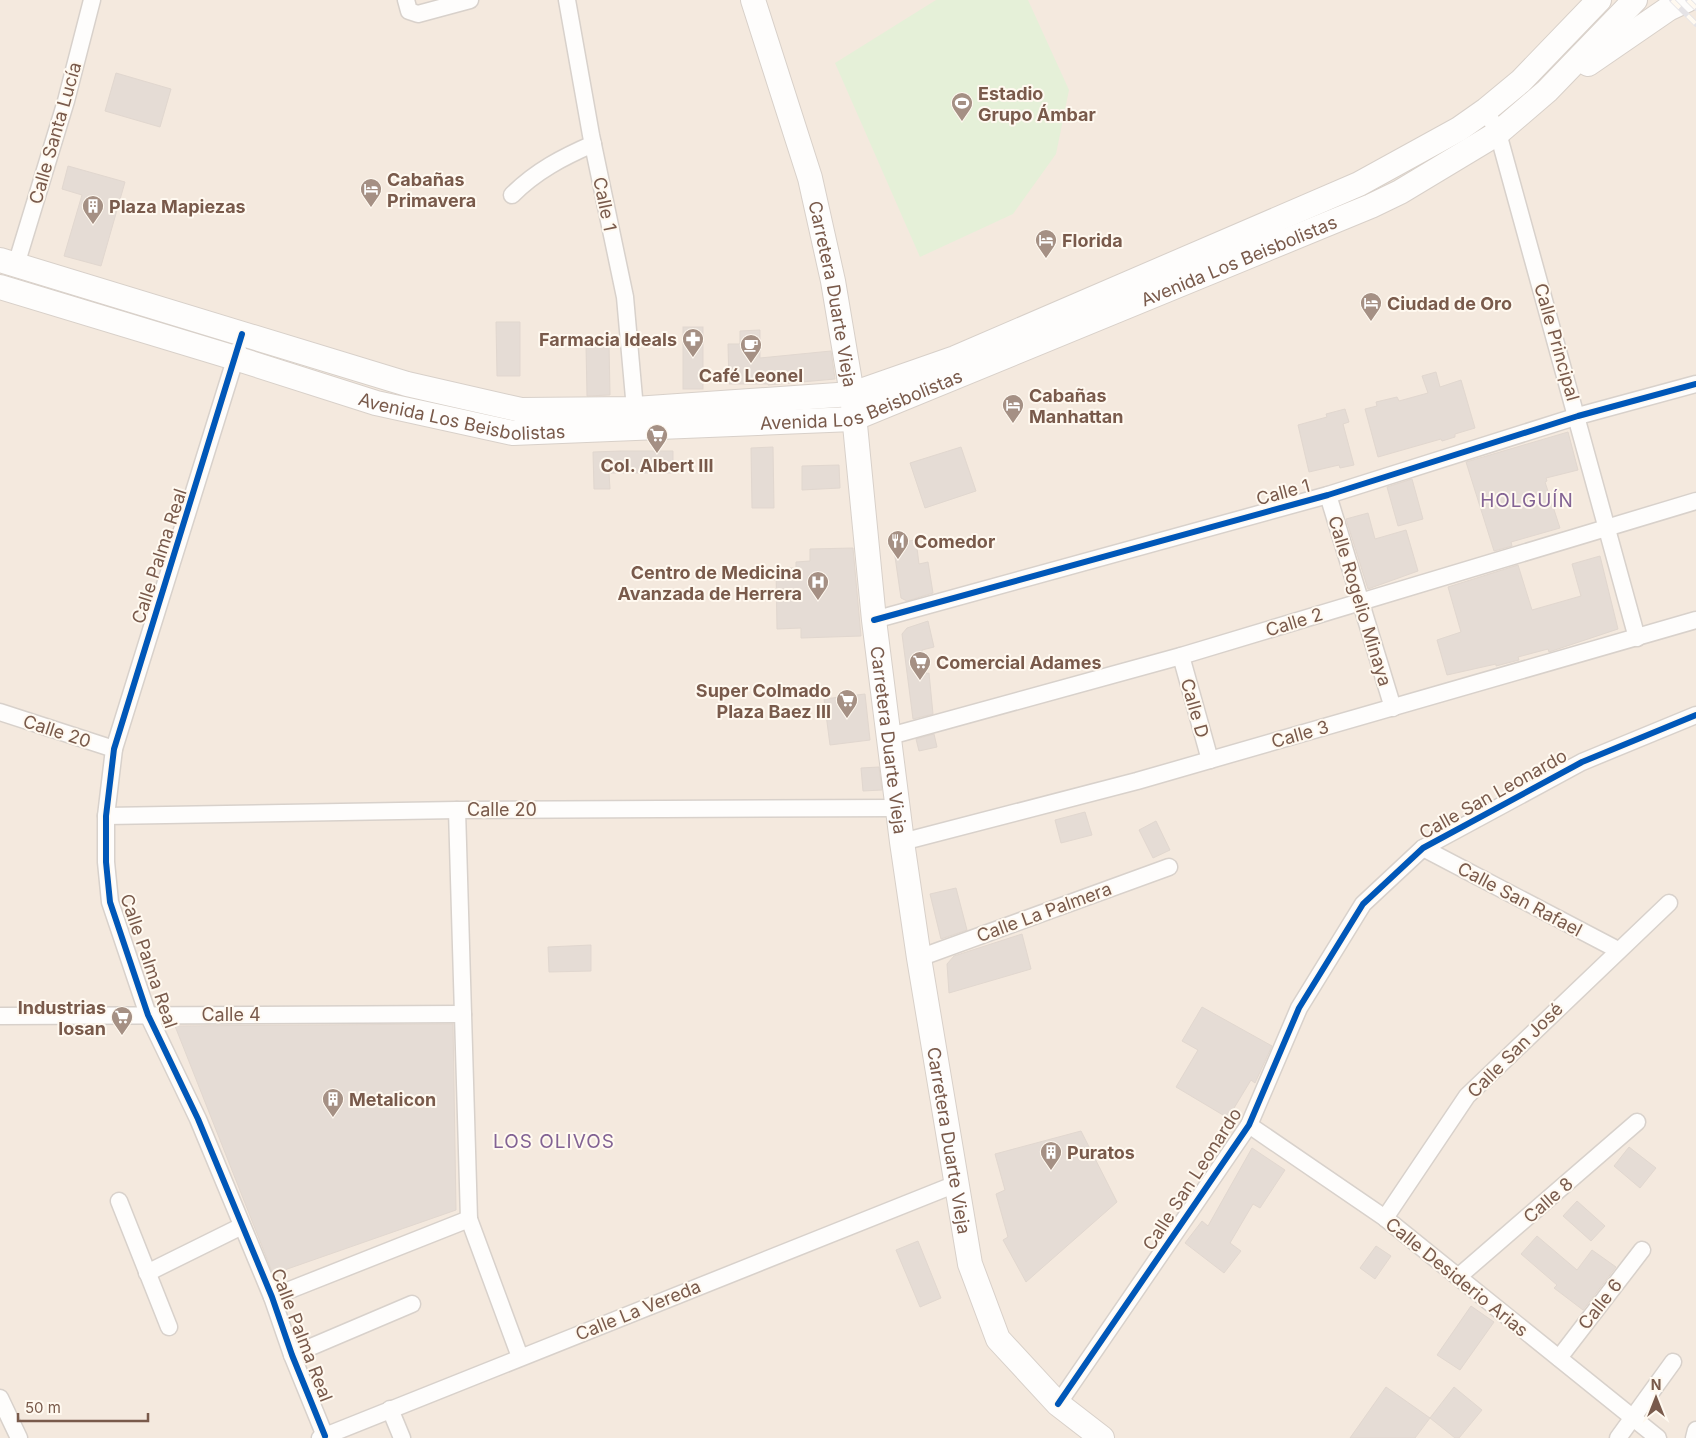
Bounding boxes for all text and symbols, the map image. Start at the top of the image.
street label: Calle Santa Lucía [25,60,85,206]
place label: Estadio Grupo Ámbar [978,83,1096,125]
sports icon: Estadio Grupo Ámbar [950,91,974,122]
place label: Cabañas Primavera [387,169,476,211]
street label: Calle 1 [589,175,621,233]
hotel icon: Cabañas Primavera [359,177,383,208]
building icon: Plaza Mapiezas [81,194,105,225]
place label: Plaza Mapiezas [109,196,246,217]
street label: Carretera Duarte Vieja [805,199,861,388]
street label: Avenida Los Beisbolistas [1138,211,1340,310]
hotel icon: Florida [1034,228,1058,259]
place label: Florida [1062,230,1123,251]
street label: Calle Principal [1530,281,1584,403]
hotel icon: Ciudad de Oro [1359,291,1383,322]
place label: Ciudad de Oro [1387,293,1512,314]
pharmacy icon: Farmacia Ideals [681,327,705,358]
place label: Farmacia Ideals [539,329,677,350]
cafe icon: Café Leonel [739,333,763,364]
place label: Café Leonel [699,365,803,386]
street label: Avenida Los Beisbolistas [760,365,965,433]
place label: Cabañas Manhattan [1029,385,1123,427]
street label: Avenida Los Beisbolistas [356,388,566,444]
hotel icon: Cabañas Manhattan [1001,393,1025,424]
supermarket icon: Col. Albert III [645,423,669,454]
place label: Col. Albert III [600,455,714,476]
street label: Calle 1 [1254,475,1312,509]
street label: Calle Palma Real [127,486,191,626]
district label: HOLGUÍN [1480,488,1574,512]
street label: Calle Rogelio Minaya [1324,513,1396,689]
restaurant icon: Comedor [886,529,910,560]
place label: Comedor [914,531,995,552]
place label: Centro de Medicina Avanzada de Herrera [618,562,802,604]
hospital icon: Centro de Medicina Avanzada de Herrera [806,570,830,601]
street label: Calle 2 [1263,603,1325,641]
street label: Carretera Duarte Vieja [867,645,911,835]
supermarket icon: Comercial Adames [908,650,932,681]
place label: Comercial Adames [936,652,1102,673]
street label: Calle D [1177,676,1213,740]
place label: Super Colmado Plaza Baez III [696,680,831,722]
supermarket icon: Super Colmado Plaza Baez III [835,688,859,719]
street label: Calle 20 [21,710,93,752]
street label: Calle 3 [1269,716,1331,752]
street label: Calle San Leonardo [1416,745,1570,843]
street label: Calle 20 [467,799,537,820]
street label: Calle San Rafael [1454,857,1586,941]
street label: Calle La Palmera [974,878,1114,946]
street label: Calle Palma Real [116,891,182,1031]
place label: Industrias losan [18,997,106,1039]
street label: Calle San José [1463,998,1567,1102]
street label: Calle 4 [201,1004,261,1025]
supermarket icon: Industrias losan [110,1005,134,1036]
street label: Carretera Duarte Vieja [923,1045,975,1236]
building icon: Metalicon [321,1087,345,1118]
place label: Metalicon [349,1089,436,1110]
street label: Calle San Leonardo [1138,1104,1246,1254]
district label: LOS OLIVOS [493,1130,615,1153]
building icon: Puratos [1039,1140,1063,1171]
place label: Puratos [1067,1142,1135,1163]
street label: Calle 8 [1519,1173,1577,1227]
street label: Calle Desiderio Arias [1382,1213,1532,1341]
street label: Calle Palma Real [267,1265,337,1405]
street label: Calle 6 [1574,1274,1626,1334]
street label: Calle La Vereda [572,1275,704,1345]
north arrow [1631,1373,1681,1423]
text: N [1651,1376,1661,1393]
scale bar [18,1390,148,1422]
text: 50 m [25,1398,61,1417]

